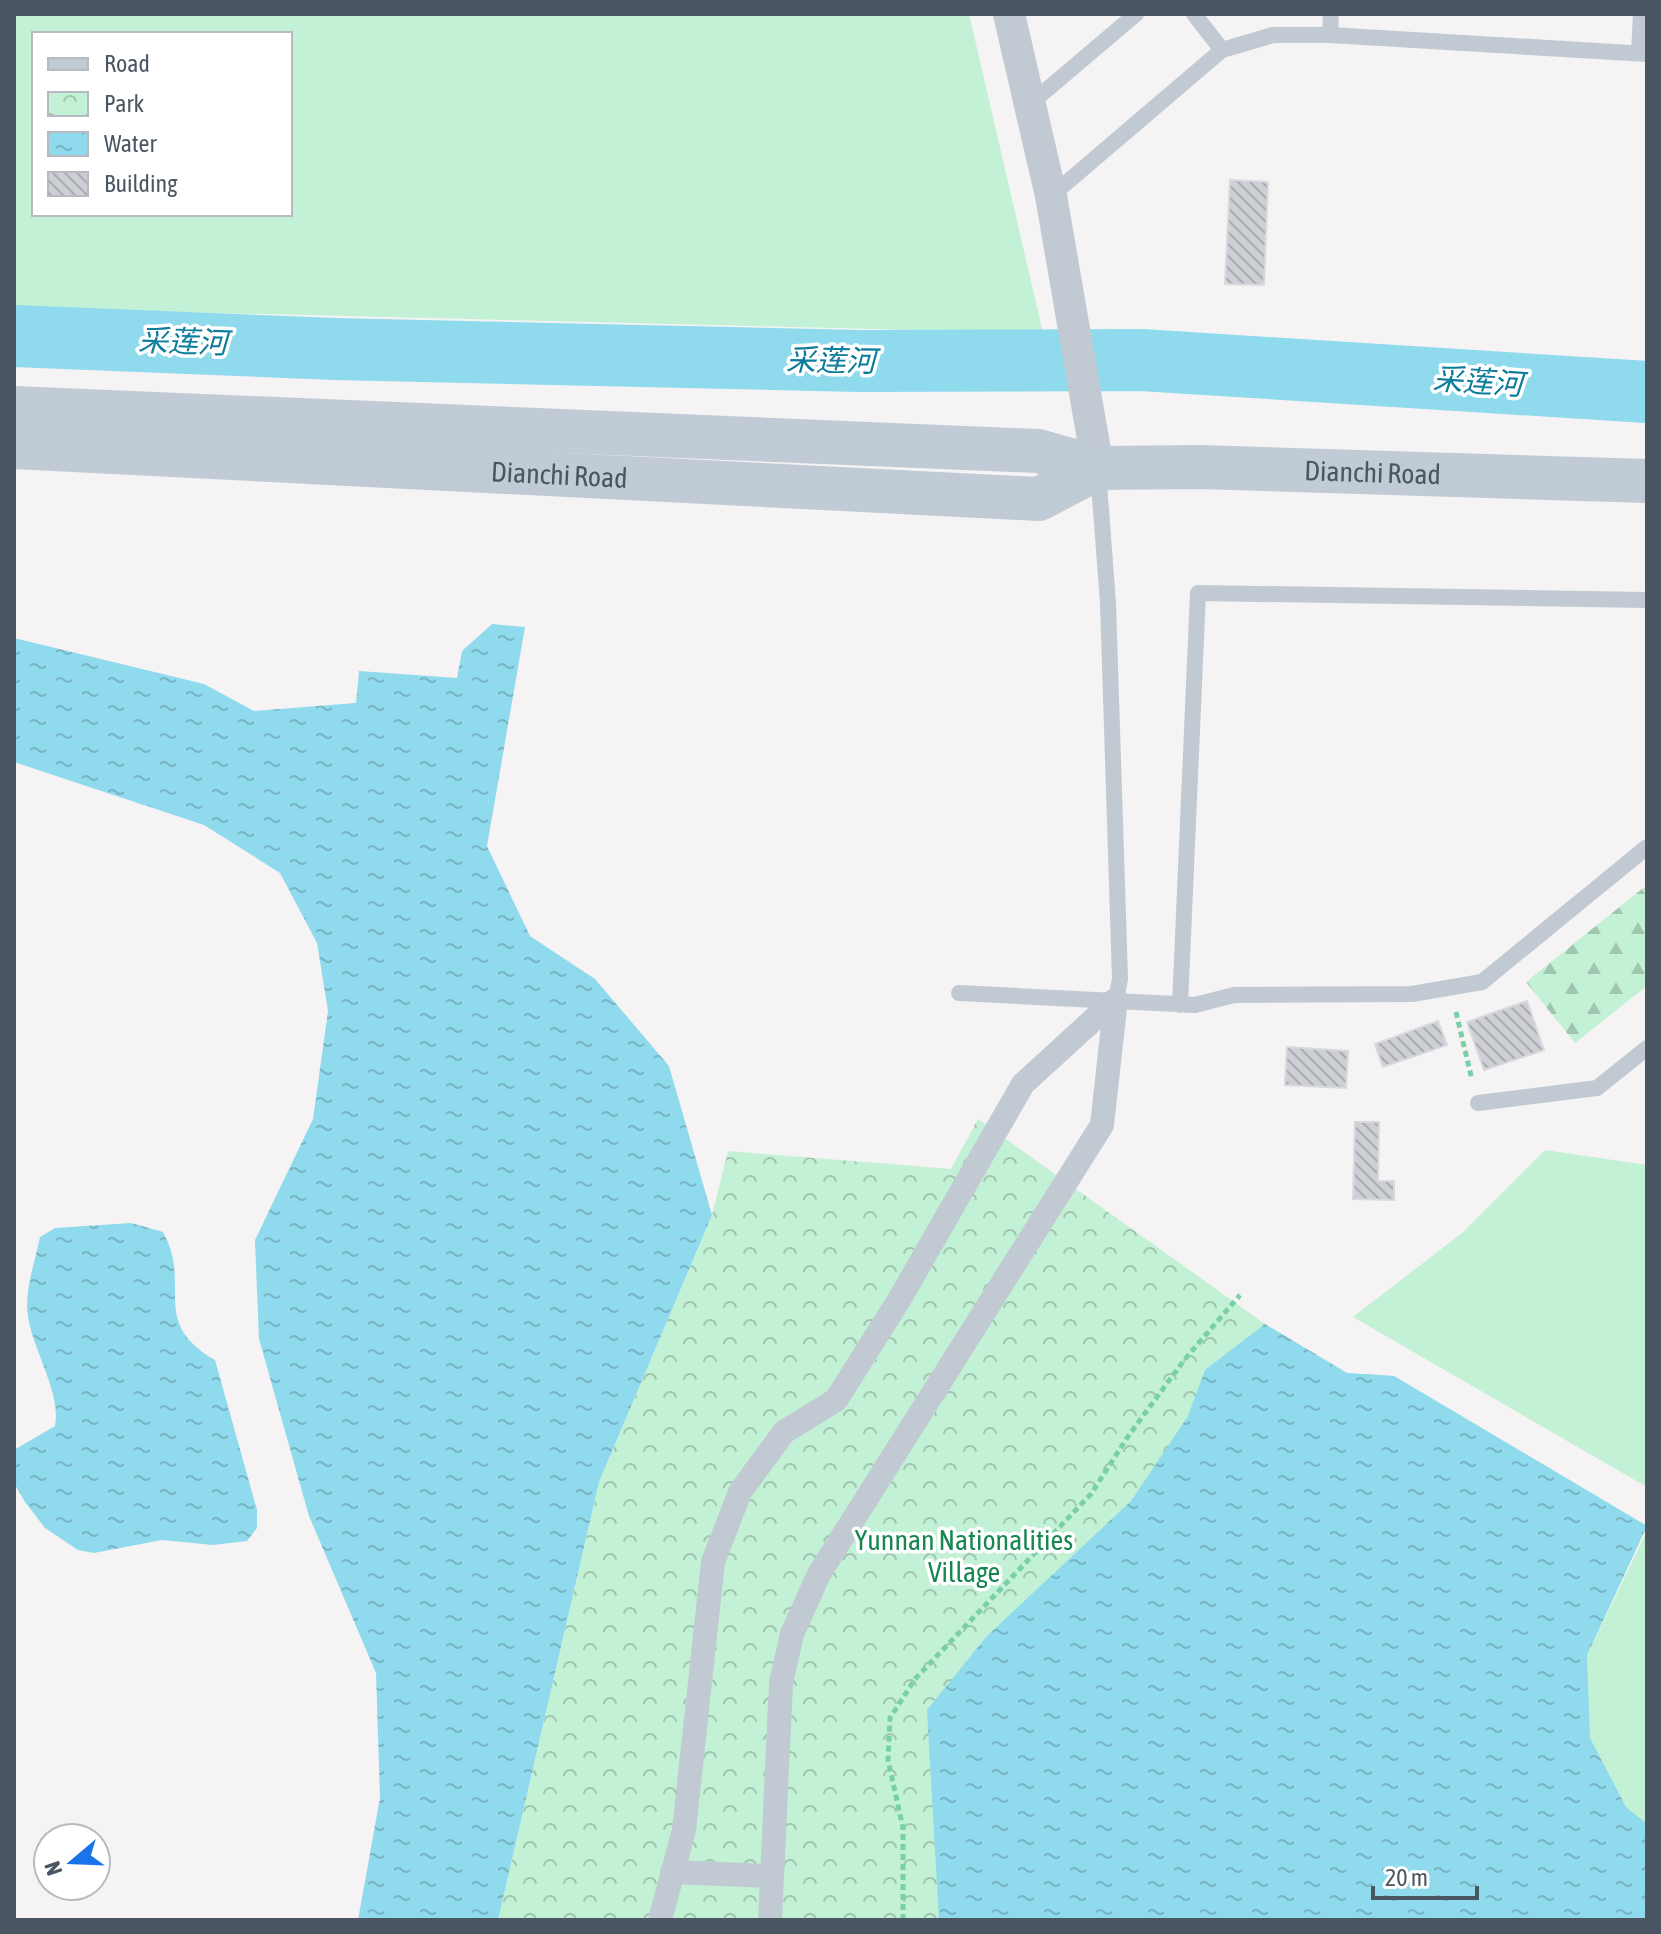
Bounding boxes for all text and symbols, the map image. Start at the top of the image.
legend [32,32,292,216]
text: Road [104,50,150,77]
text: Park [104,90,145,117]
text: Water [104,130,157,157]
text: Building [104,170,178,197]
water label: 采莲河 [137,322,234,360]
water label: 采莲河 [786,342,881,378]
water label: 采莲河 [1432,361,1529,401]
street label: Dianchi Road [1304,454,1441,491]
street label: Dianchi Road [490,455,628,494]
park label: Yunnan Nationalities Village [855,1524,1073,1588]
north arrow [32,1822,112,1902]
scale bar [1373,1850,1477,1900]
text: N [39,1858,67,1879]
text: 20 m [1385,1864,1428,1891]

